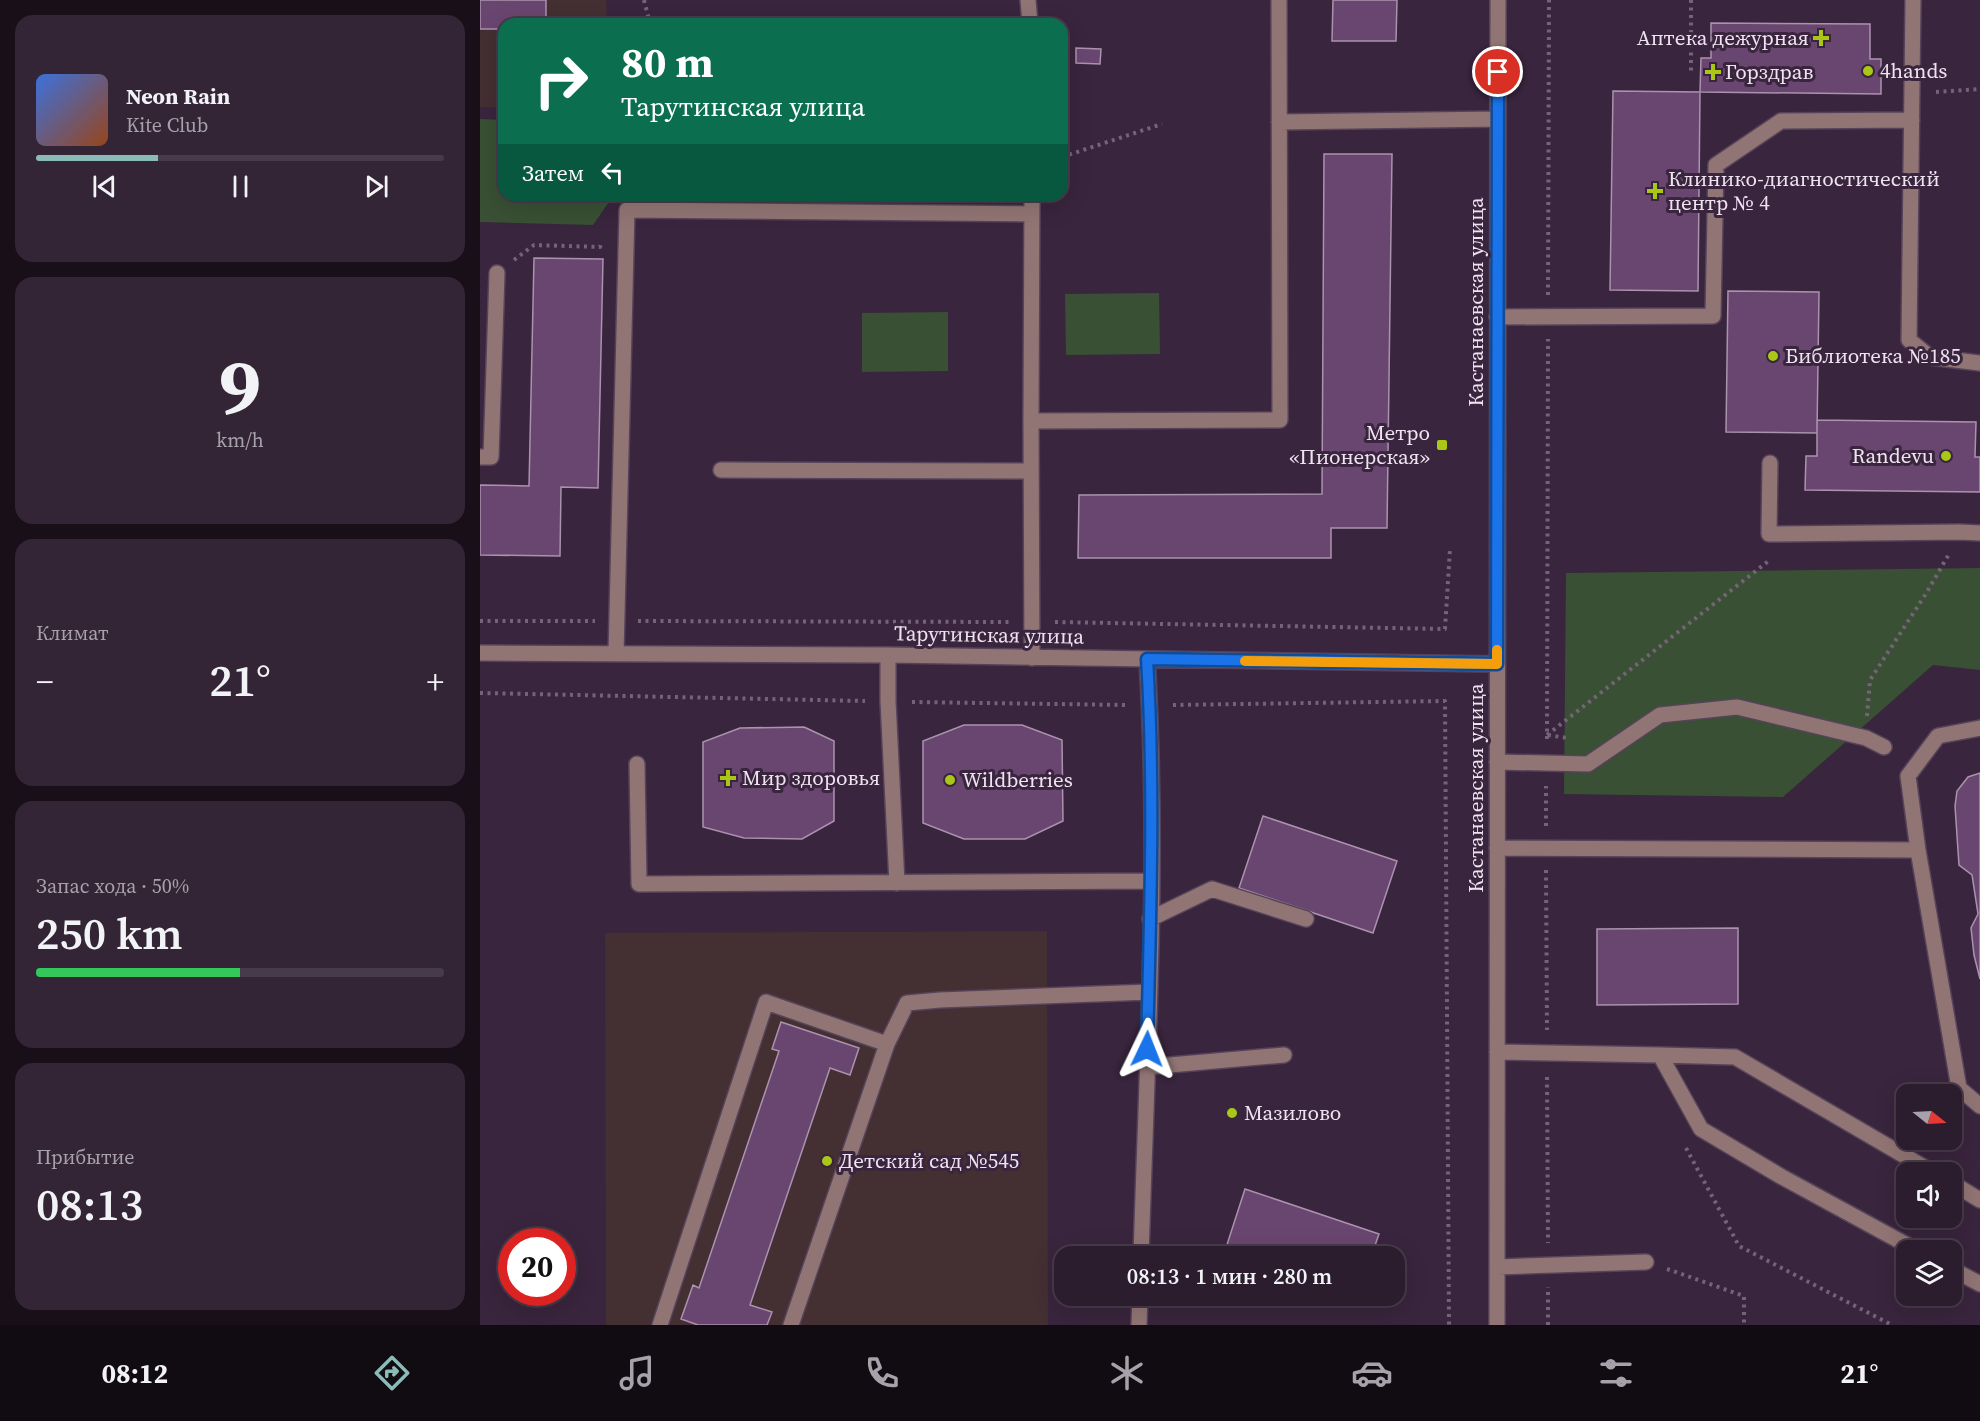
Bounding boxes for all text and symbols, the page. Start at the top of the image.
place label: Аптека дежурная [1637,23,1809,52]
marker: Аптека дежурная [1814,31,1828,45]
text: 80 m [621,33,714,91]
icon: right [522,42,600,120]
pin [1472,46,1523,97]
icon: arrive [1481,55,1514,88]
place label: 4hands [1880,56,1947,85]
place label: Горздрав [1725,57,1813,86]
marker: 4hands [1861,64,1875,78]
marker: Горздрав [1706,65,1720,79]
text: Neon Rain [126,81,230,111]
text: Тарутинская улица [621,88,865,125]
text: Kite Club [126,111,208,139]
icon: left [596,156,629,189]
text: Затем [522,158,584,188]
place label: Клинико-диагностический центр № 4 [1668,164,1940,217]
icon: previous [88,170,121,203]
icon: pause [224,170,257,203]
icon: next [360,170,393,203]
marker: Клинико-диагностический центр № 4 [1646,182,1664,200]
street label: Кастанаевская улица [1461,197,1490,407]
text: 9 [219,333,261,440]
place label: Библиотека №185 [1785,341,1961,370]
marker: Библиотека №185 [1766,349,1780,363]
place label: Метро «Пионерская» [1289,418,1430,471]
text: km/h [216,426,264,454]
marker: Метро «Пионерская» [1435,438,1449,452]
place label: Randevu [1852,441,1934,470]
marker: Randevu [1939,449,1953,463]
street label: Тарутинская улица [894,618,1085,651]
text: Климат [36,619,109,647]
text: 21° [209,649,271,711]
text: − [36,659,54,704]
text: + [427,659,444,704]
street label: Кастанаевская улица [1461,683,1490,893]
place label: Мир здоровья [742,763,880,792]
place label: Wildberries [962,765,1073,794]
marker: Мир здоровья [719,769,737,787]
marker: Wildberries [943,773,957,787]
text: Запас хода · 50% [36,872,189,900]
text: 250 km [36,902,183,964]
position arrow [1115,1017,1179,1081]
north arrow [1896,1084,1962,1150]
map controls [1896,1084,1962,1306]
place label: Мазилово [1244,1098,1341,1127]
marker: Мазилово [1225,1106,1239,1120]
text: Прибытие [36,1143,134,1171]
place label: Детский сад №545 [839,1146,1019,1175]
marker: Детский сад №545 [820,1154,834,1168]
button: sound [1896,1162,1962,1228]
text: 08:13 [36,1173,143,1235]
speed limit sign: 20 [498,1228,576,1306]
button: layers [1896,1240,1962,1306]
text: 08:13 · 1 мин · 280 m [1127,1261,1332,1291]
icon: directions [371,1352,413,1394]
icon: music [616,1352,658,1394]
icon: phone [861,1352,903,1394]
icon: climate [1106,1352,1148,1394]
icon: car [1351,1352,1393,1394]
icon: filters [1595,1352,1637,1394]
text: 08:12 [101,1355,168,1392]
text: 21° [1840,1355,1878,1392]

